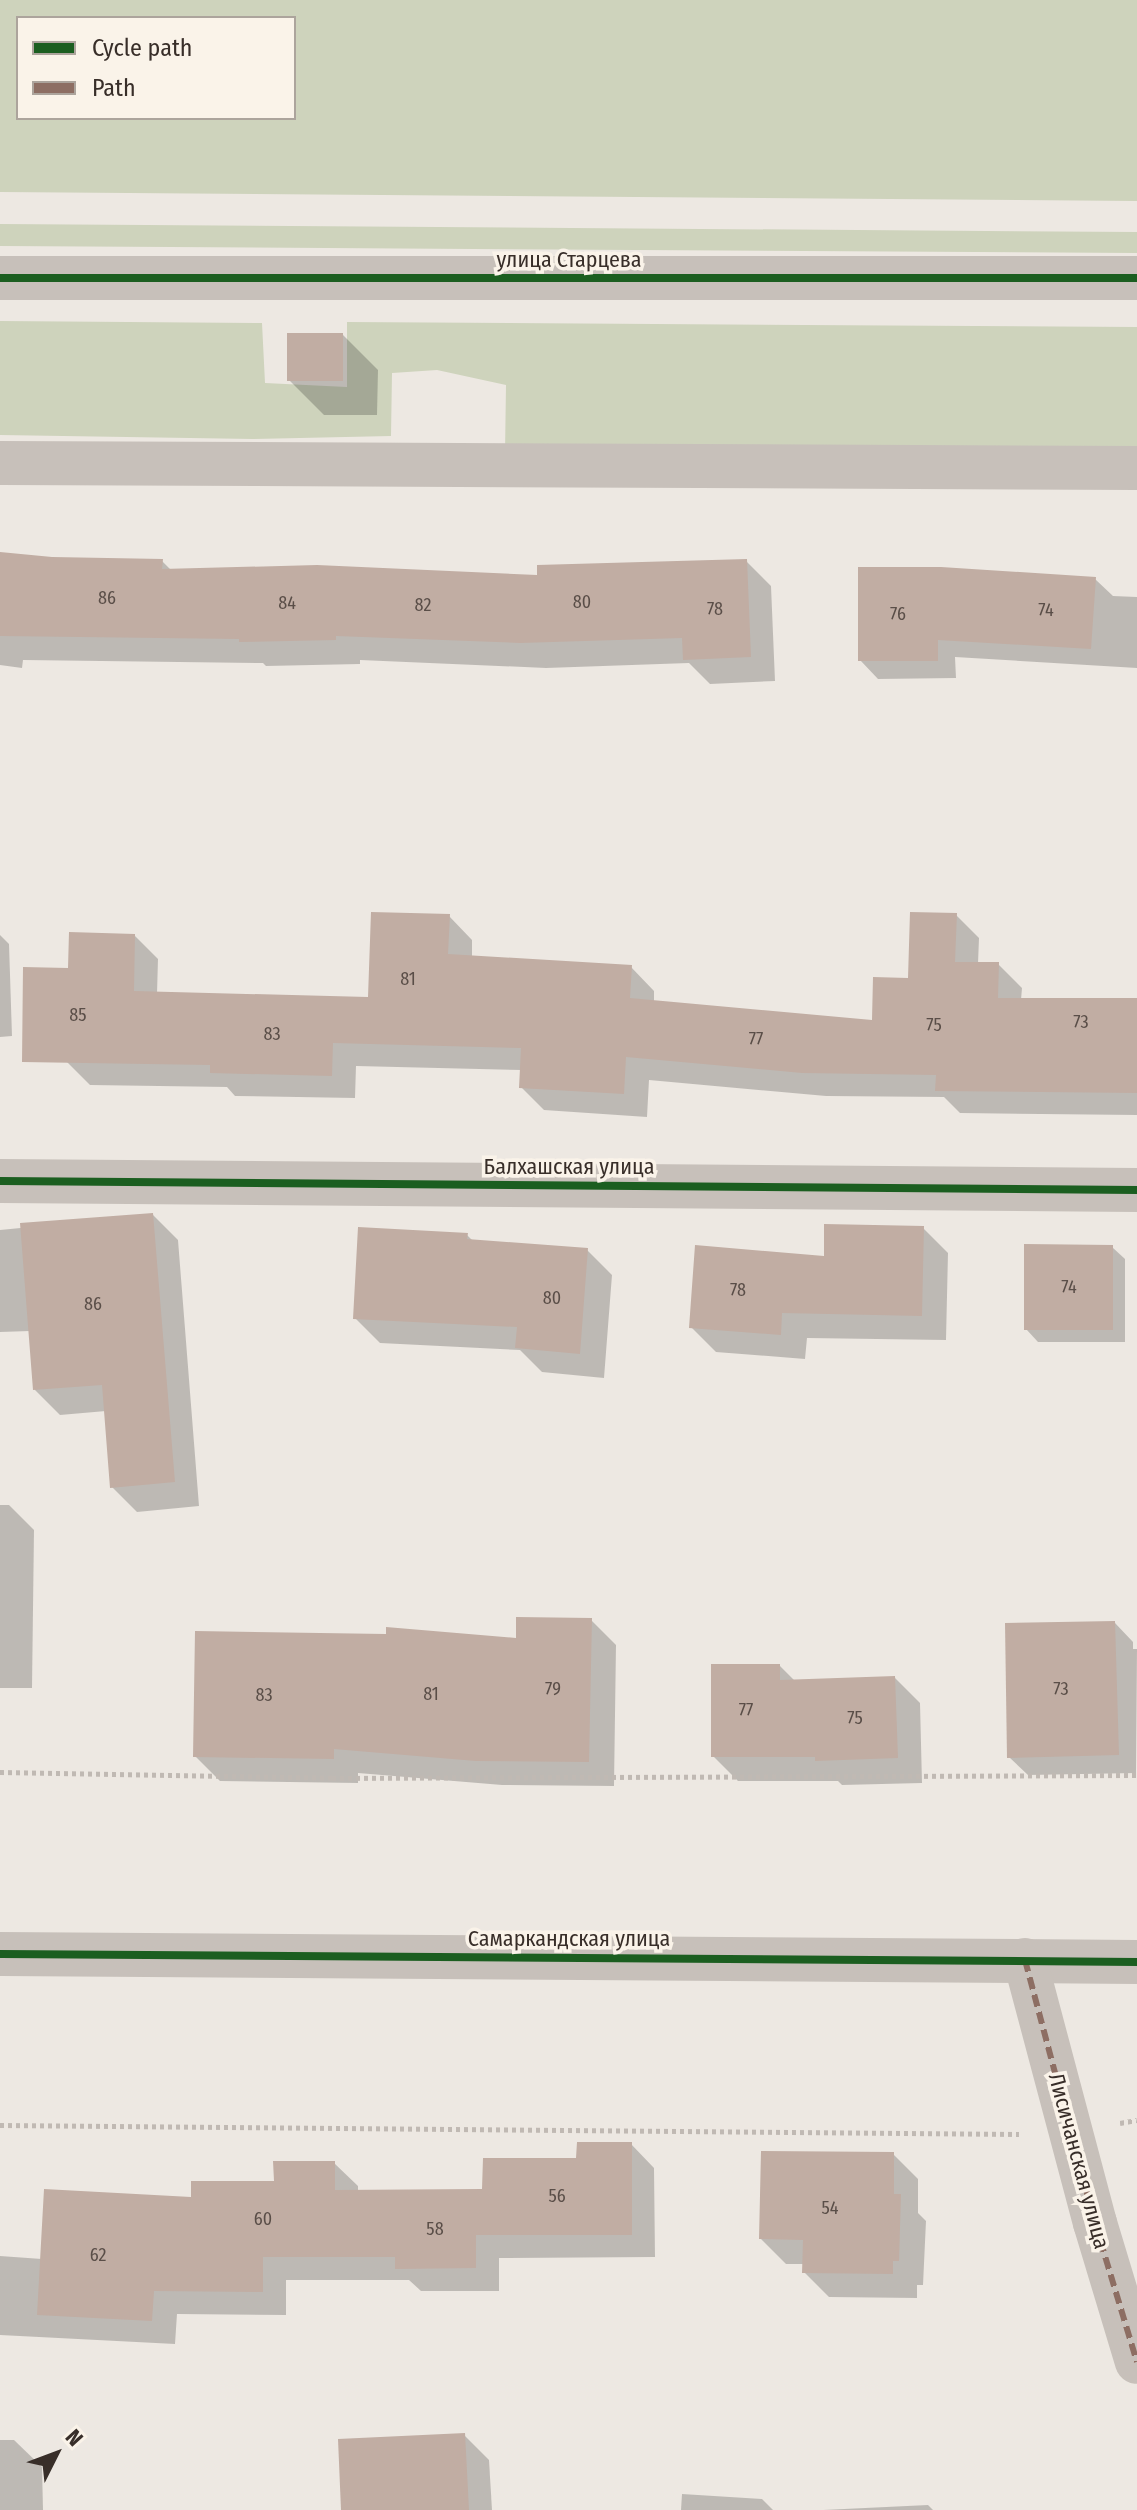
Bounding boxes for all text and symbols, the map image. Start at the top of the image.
legend [16,16,296,120]
text: Cycle path [92,34,192,62]
text: Path [92,74,136,102]
street label: улица Старцева [497,247,641,273]
house number: 86 [98,587,116,609]
house number: 80 [573,591,591,613]
house number: 84 [278,592,296,614]
house number: 82 [415,594,431,616]
house number: 78 [707,598,723,620]
house number: 74 [1038,599,1054,621]
house number: 76 [890,603,906,625]
house number: 81 [400,968,416,990]
house number: 85 [69,1004,87,1026]
house number: 73 [1073,1011,1089,1033]
house number: 75 [926,1014,942,1036]
house number: 83 [263,1023,281,1045]
house number: 77 [749,1028,763,1050]
street label: Балхашская улица [484,1154,654,1180]
house number: 74 [1061,1276,1077,1298]
house number: 78 [730,1279,746,1301]
house number: 80 [543,1287,561,1309]
house number: 86 [84,1293,102,1315]
house number: 79 [545,1678,561,1700]
house number: 73 [1053,1678,1069,1700]
house number: 81 [423,1683,439,1705]
house number: 83 [255,1684,273,1706]
house number: 77 [739,1699,753,1721]
house number: 75 [847,1707,863,1729]
street label: Самаркандская улица [468,1926,670,1952]
street label: Лисичанская улица [1043,2070,1115,2252]
house number: 56 [548,2185,566,2207]
house number: 54 [822,2197,838,2219]
house number: 60 [254,2208,272,2230]
house number: 58 [426,2218,444,2240]
house number: 62 [90,2244,106,2266]
north arrow [16,2414,96,2494]
text: N [60,2424,89,2452]

